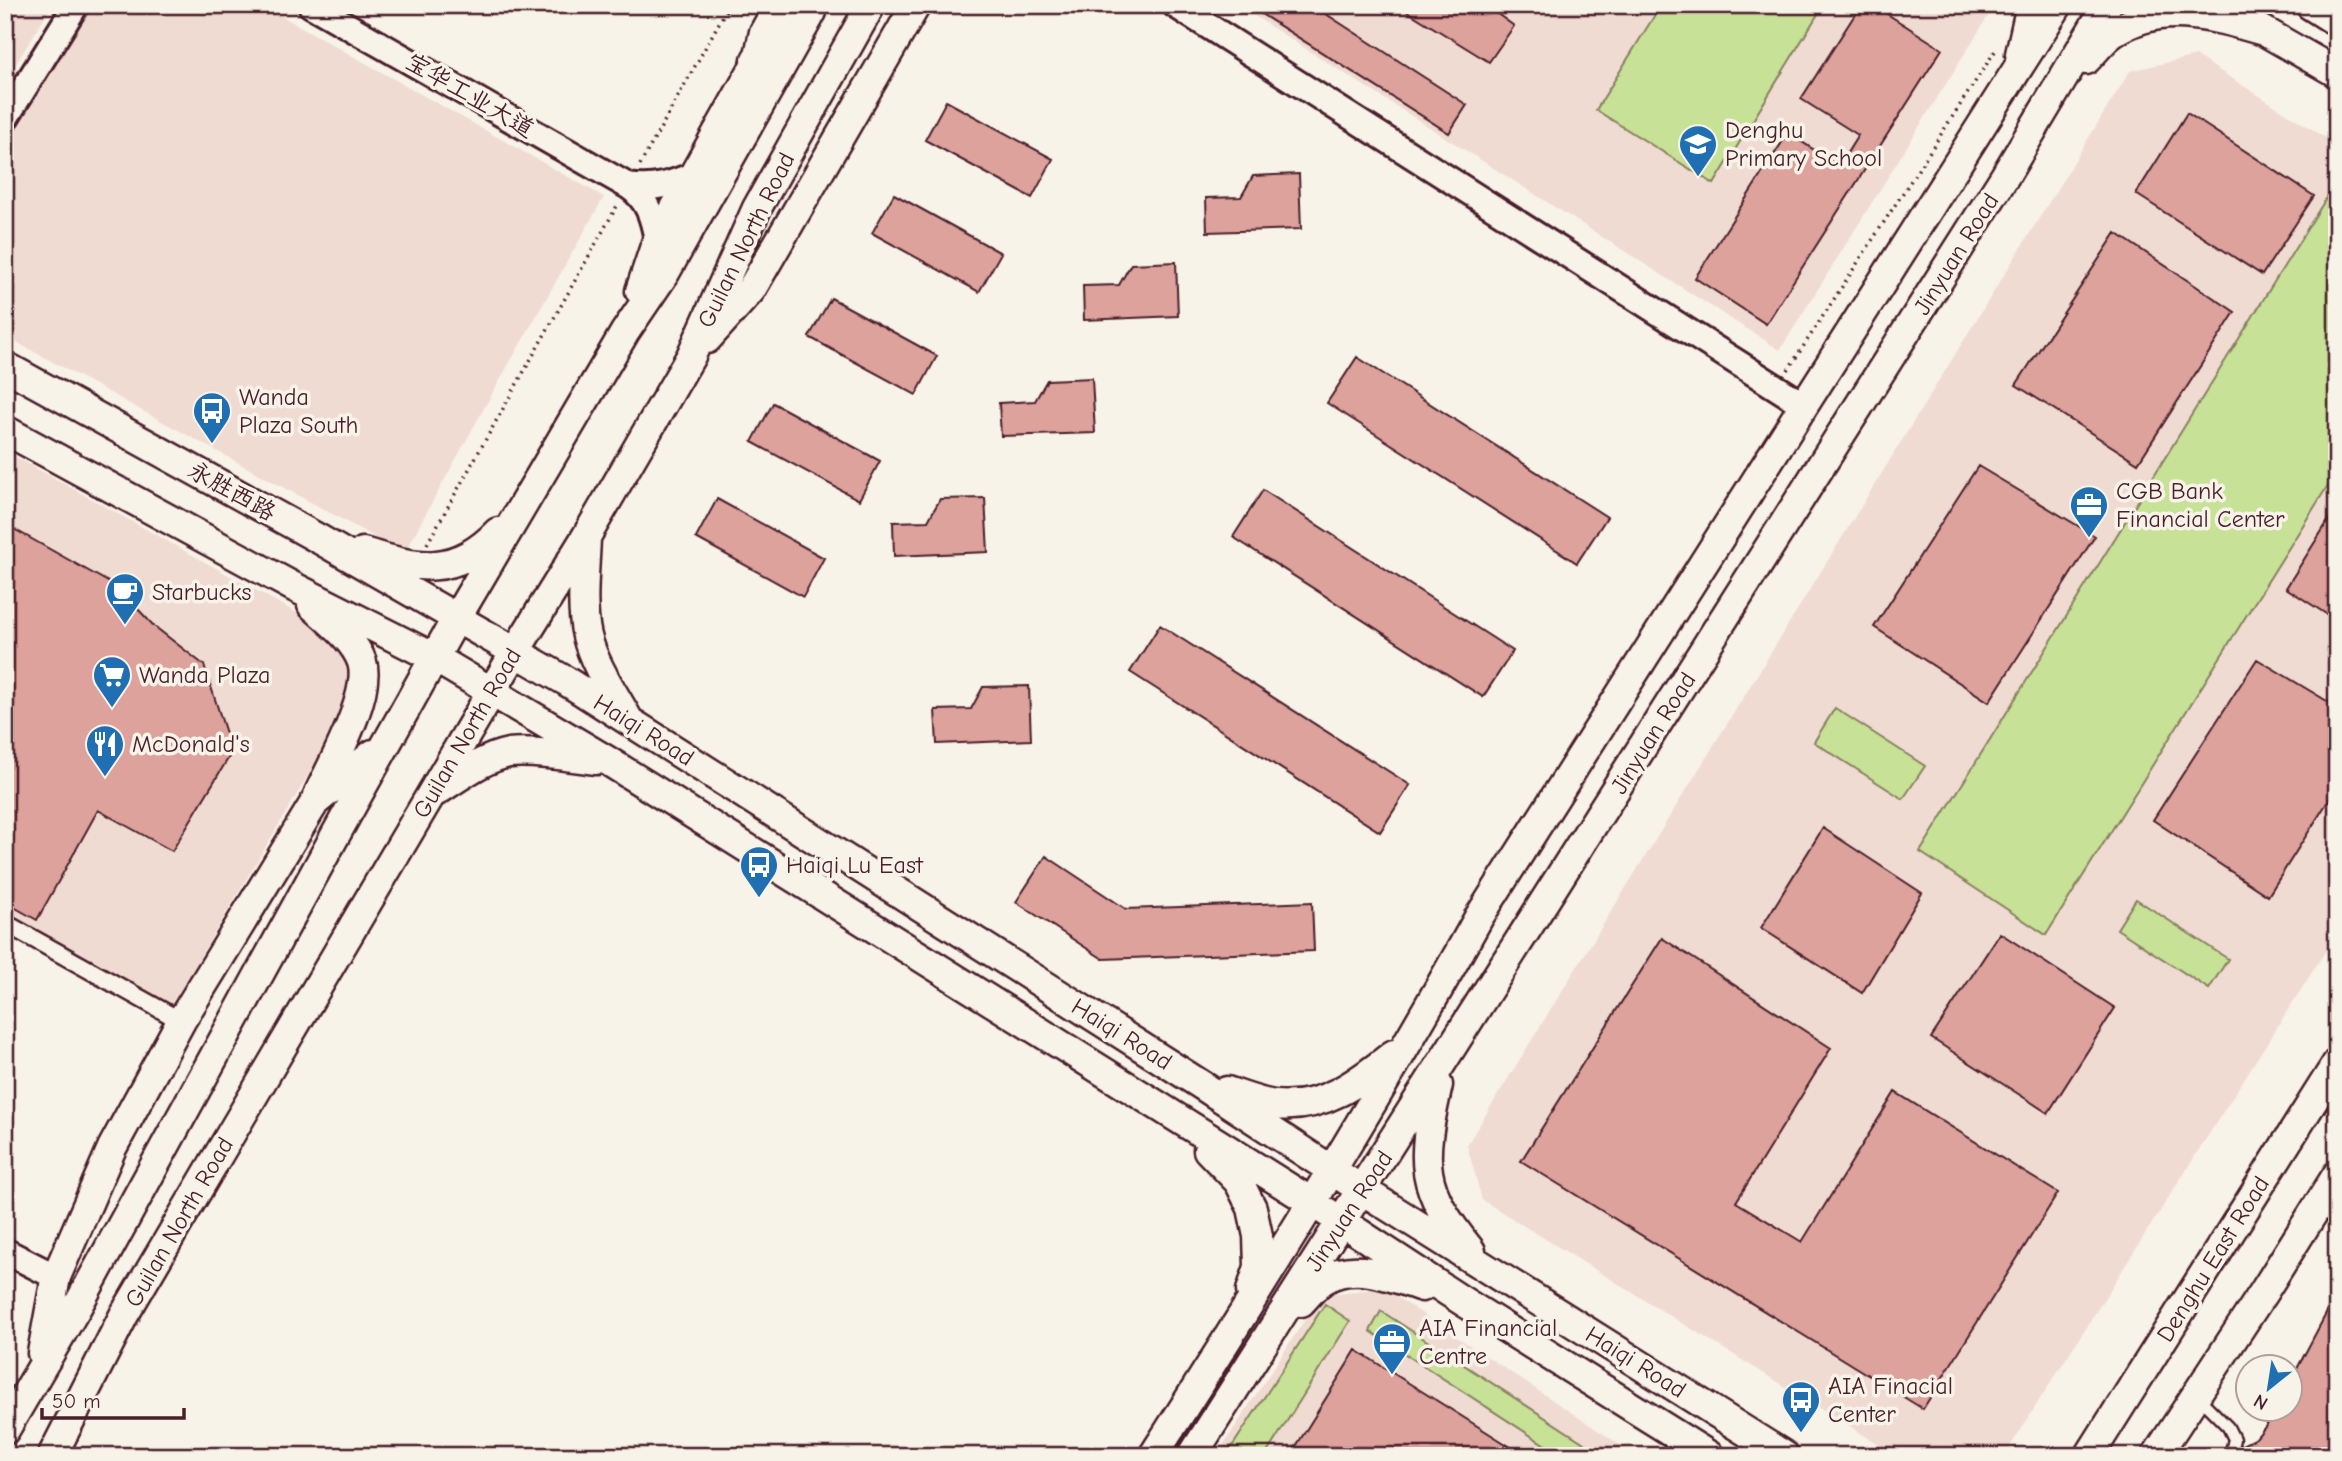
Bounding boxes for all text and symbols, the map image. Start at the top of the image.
street label: 宝华工业大道 [401,47,539,143]
place label: Denghu Primary School [1725,116,1882,172]
school or university icon: Denghu Primary School [1677,123,1719,178]
street label: Guilan North Road [691,148,801,332]
street label: Jinyuan Road [1908,188,2004,320]
place label: Wanda Plaza South [239,383,358,439]
bus stop icon: Wanda Plaza South [191,390,233,445]
street label: 永胜西路 [183,455,281,527]
place label: CGB Bank Financial Center [2116,477,2285,533]
office icon: CGB Bank Financial Center [2068,484,2110,539]
cafe icon: Starbucks [104,571,146,626]
place label: Starbucks [152,578,252,606]
street label: Guilan North Road [407,643,527,823]
supermarket icon: Wanda Plaza [91,654,133,709]
place label: Wanda Plaza [139,661,270,689]
street label: Jinyuan Road [1605,667,1701,799]
street label: Haiqi Road [589,688,699,772]
restaurant icon: McDonald's [84,723,126,778]
place label: McDonald's [132,730,250,758]
bus stop icon: Haiqi Lu East [738,844,780,899]
place label: Haiqi Lu East [786,851,924,879]
street label: Haiqi Road [1067,992,1177,1076]
street label: Guilan North Road [119,1132,239,1312]
street label: Jinyuan Road [1300,1145,1398,1277]
street label: Denghu East Road [2151,1171,2275,1347]
place label: AIA Financial Centre [1419,1314,1557,1370]
street label: Haiqi Road [1581,1320,1691,1404]
office icon: AIA Financial Centre [1371,1321,1413,1376]
north arrow [2234,1352,2304,1422]
place label: AIA Finacial Center [1828,1372,1953,1428]
scale bar [42,1377,184,1421]
bus stop icon: AIA Finacial Center [1780,1379,1822,1434]
text: 50 m [52,1389,101,1413]
text: N [2250,1389,2272,1414]

